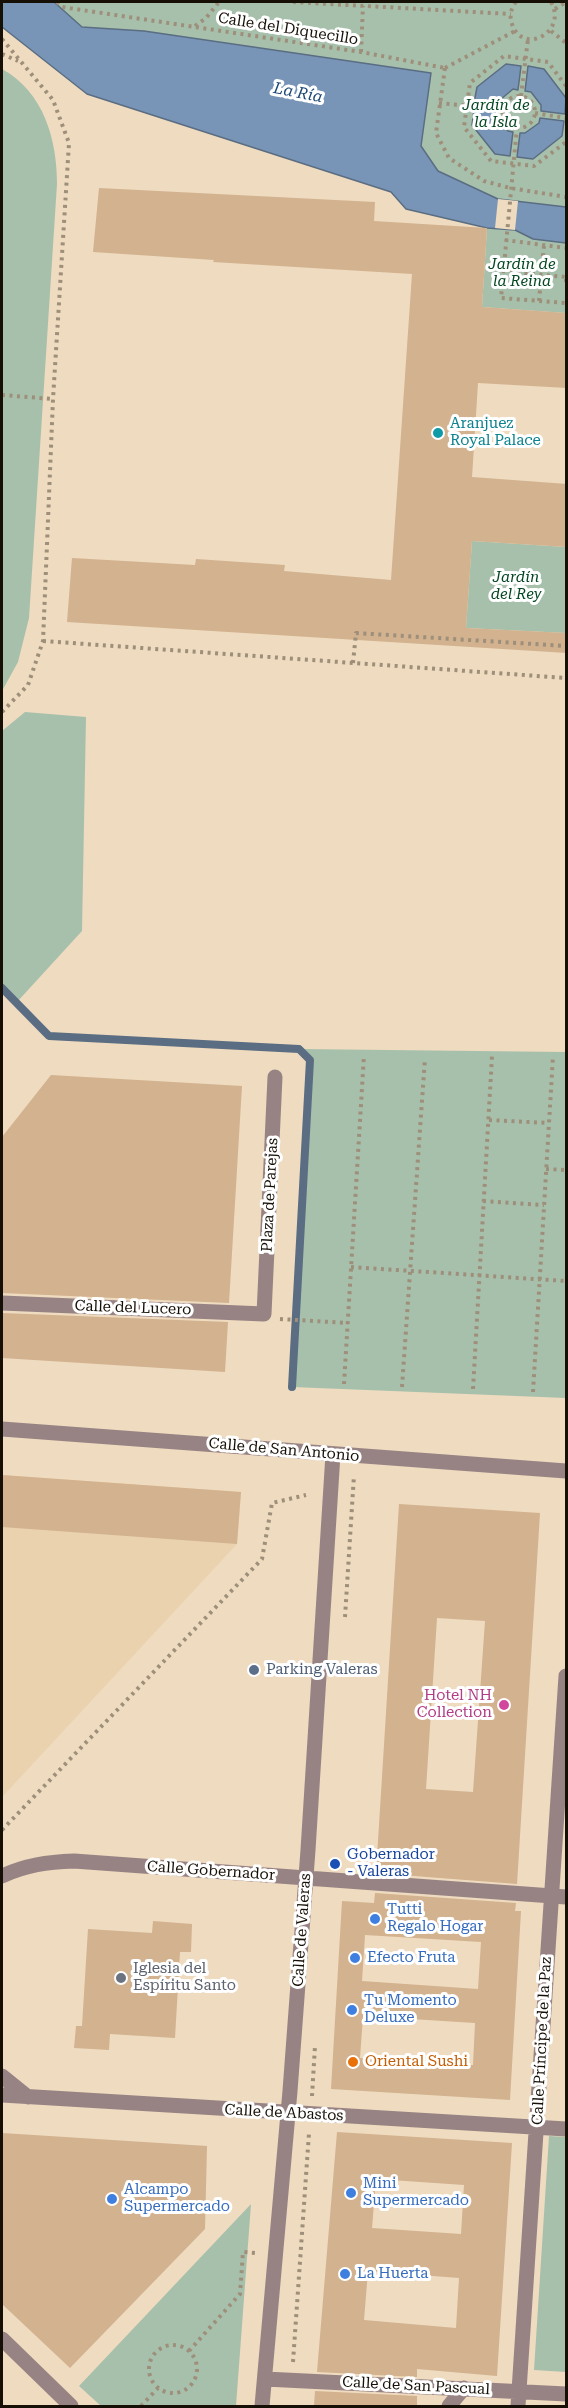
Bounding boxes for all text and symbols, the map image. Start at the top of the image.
street label: Calle del Diquecillo [217,9,359,49]
water label: La Ría [272,79,324,107]
park label: Jardín de la Isla [462,97,530,132]
park label: Jardín de la Reina [488,256,556,291]
place label: Aranjuez Royal Palace [450,415,541,450]
marker: Aranjuez Royal Palace [431,426,445,440]
park label: Jardín del Rey [491,569,541,604]
street label: Plaza de Parejas [258,1138,282,1252]
street label: Calle del Lucero [74,1297,192,1319]
street label: Calle de San Antonio [208,1434,360,1466]
place label: Parking Valeras [266,1661,378,1679]
marker: Parking Valeras [247,1663,261,1677]
place label: Hotel NH Collection [417,1687,492,1722]
marker: Hotel NH Collection [497,1698,511,1712]
place label: Gobernador - Valeras [347,1846,435,1881]
marker: Gobernador - Valeras [328,1857,342,1871]
street label: Calle Gobernador [146,1858,276,1884]
street label: Calle de Valeras [289,1873,315,1987]
place label: Tutti Regalo Hogar [387,1901,483,1936]
marker: Tutti Regalo Hogar [368,1912,382,1926]
place label: Efecto Fruta [367,1949,455,1967]
marker: Efecto Fruta [348,1951,362,1965]
street label: Calle Príncipe de la Paz [529,1957,555,2125]
place label: Iglesia del Espíritu Santo [133,1960,236,1995]
marker: Iglesia del Espíritu Santo [114,1971,128,1985]
place label: Tu Momento Deluxe [364,1992,457,2027]
marker: Tu Momento Deluxe [345,2003,359,2017]
place label: Oriental Sushi [365,2053,468,2071]
marker: Oriental Sushi [346,2055,360,2069]
street label: Calle de Abastos [224,2101,344,2125]
place label: Mini Supermercado [363,2175,469,2210]
place label: Alcampo Supermercado [124,2181,230,2216]
marker: Mini Supermercado [344,2186,358,2200]
marker: Alcampo Supermercado [105,2192,119,2206]
place label: La Huerta [357,2265,428,2283]
marker: La Huerta [338,2267,352,2281]
street label: Calle de San Pascual [342,2373,490,2399]

